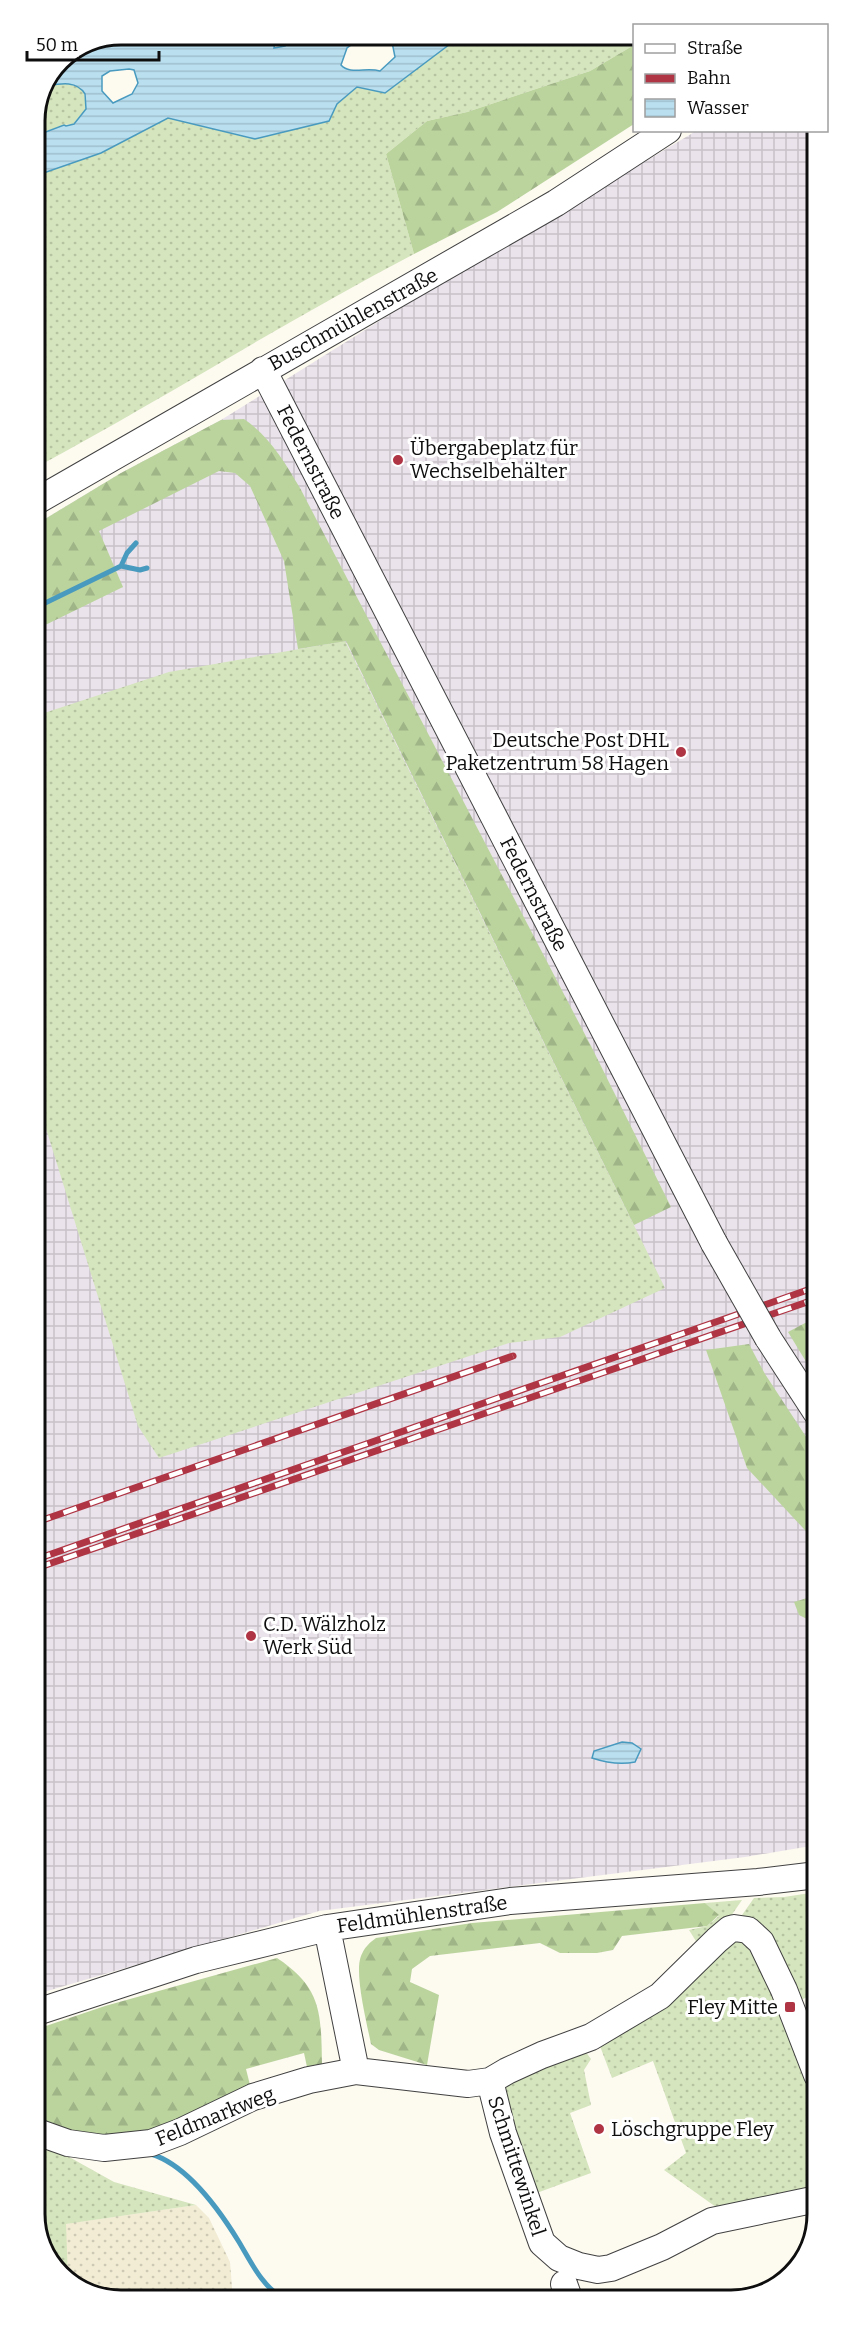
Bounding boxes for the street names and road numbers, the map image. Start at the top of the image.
street label: Buschmühlenstraße [264,262,442,376]
street label: Federnstraße [272,401,350,523]
street label: Federnstraße [495,833,573,955]
street label: Feldmühlenstraße [335,1890,509,1938]
street label: Feldmarkweg [152,2081,278,2151]
street label: Schmittewinkel [483,2093,551,2239]

